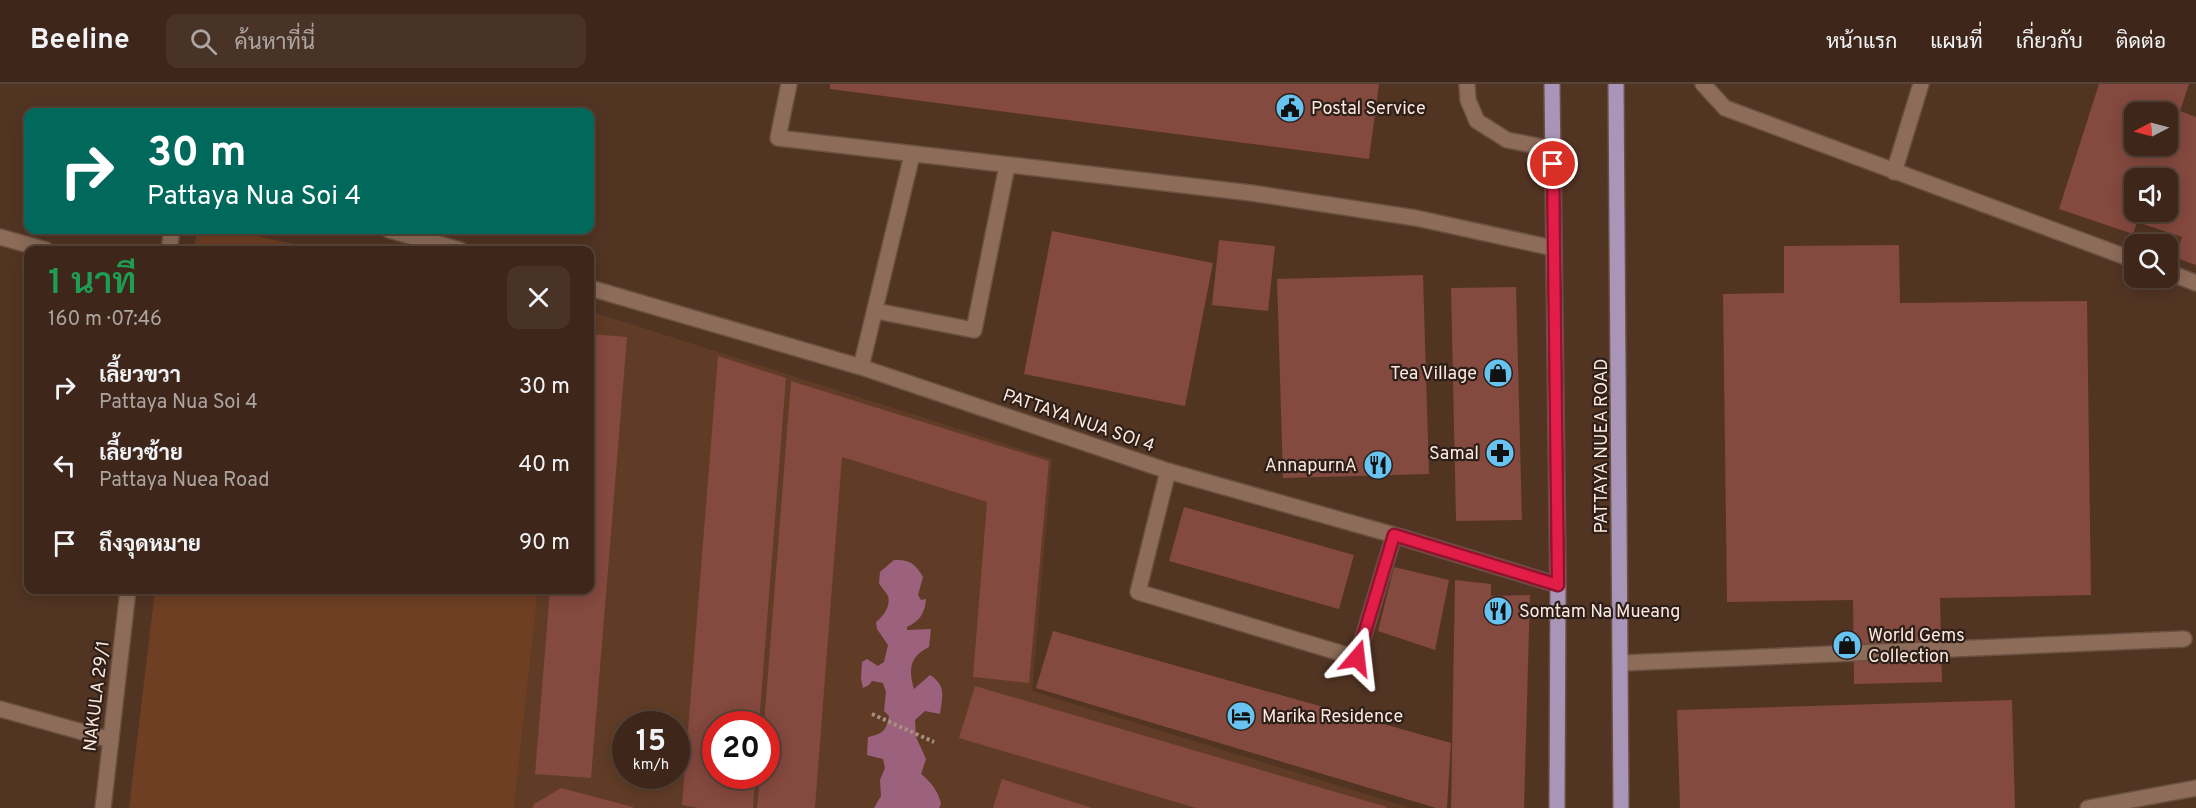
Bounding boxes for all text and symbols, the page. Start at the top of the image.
search box [166,14,586,68]
text: Beeline [30,23,130,59]
icon: search [187,25,220,58]
text: หน้าแรก [1826,29,1897,56]
text: แผนที่ [1930,29,1983,56]
text: เกี่ยวกับ [2016,29,2083,56]
text: ติดต่อ [2116,29,2166,56]
text: ค้นหาที่นี่ [235,30,315,57]
public building icon: Postal Service [1274,92,1306,124]
place label: Postal Service [1311,98,1426,121]
north arrow [2124,102,2178,156]
map controls [2124,102,2178,288]
text: 30 m [147,128,246,181]
icon: right [48,132,126,210]
pin [1527,138,1578,189]
icon: arrive [1536,147,1569,180]
button: sound [2124,168,2178,222]
text: Pattaya Nua Soi 4 [147,180,361,214]
button: search [2124,234,2178,288]
text: 1 นาที [48,261,136,307]
button: close [507,266,570,329]
text: 160 m · 07:46 [48,307,162,333]
shop icon: Tea Village [1482,357,1514,389]
street label: PATTAYA NUEA ROAD [1591,358,1614,534]
text: เลี้ยวขวา [99,363,181,390]
place label: Tea Village [1390,363,1477,386]
icon: right [48,371,81,404]
text: 30 m [519,374,570,401]
street label: PATTAYA NUA SOI 4 [999,385,1158,458]
text: Pattaya Nua Soi 4 [99,390,258,416]
pharmacy icon: Samal [1484,437,1516,469]
text: เลี้ยวซ้าย [99,441,183,468]
place label: Samal [1429,443,1479,466]
icon: left [48,449,81,482]
restaurant icon: AnnapurnA [1362,449,1394,481]
text: 40 m [518,452,570,479]
place label: AnnapurnA [1265,455,1357,478]
text: Pattaya Nuea Road [99,468,269,494]
icon: arrive [48,527,81,560]
text: 90 m [519,530,570,557]
text: ถึงจุดหมาย [99,532,201,559]
restaurant icon: Somtam Na Mueang [1482,595,1514,627]
place label: Somtam Na Mueang [1519,601,1680,624]
place label: World Gems Collection [1868,625,1965,669]
position arrow [1325,626,1389,690]
shop icon: World Gems Collection [1831,629,1863,661]
street label: NAKULA 29/1 [79,639,116,753]
hotel icon: Marika Residence [1225,700,1257,732]
place label: Marika Residence [1262,706,1403,729]
speed limit sign: 20 [702,711,780,789]
text: 15 [636,724,666,761]
text: km/h [633,756,669,775]

